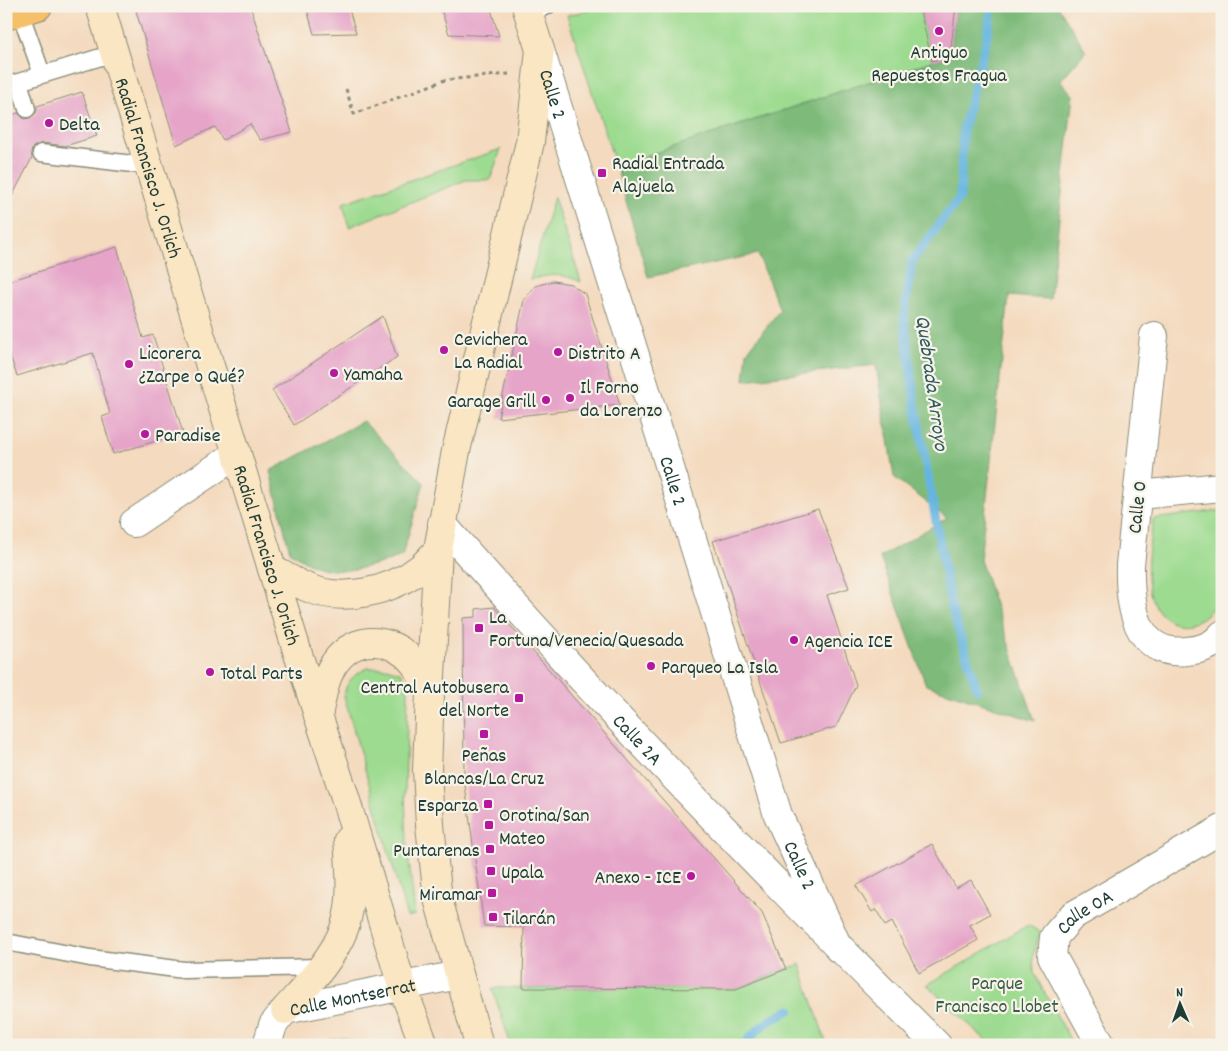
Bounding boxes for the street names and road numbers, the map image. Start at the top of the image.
street label: Calle 2 [530,66,572,123]
street label: Radial Francisco J. Orlich [106,75,187,262]
street label: Calle 2 [650,453,692,510]
street label: Radial Francisco J. Orlich [224,462,306,650]
street label: Calle 0 [1122,479,1156,535]
street label: Calle 2A [604,709,667,773]
street label: Calle 2 [775,837,821,895]
street label: Calle 0A [1051,884,1119,942]
street label: Calle Montserrat [287,973,419,1026]

